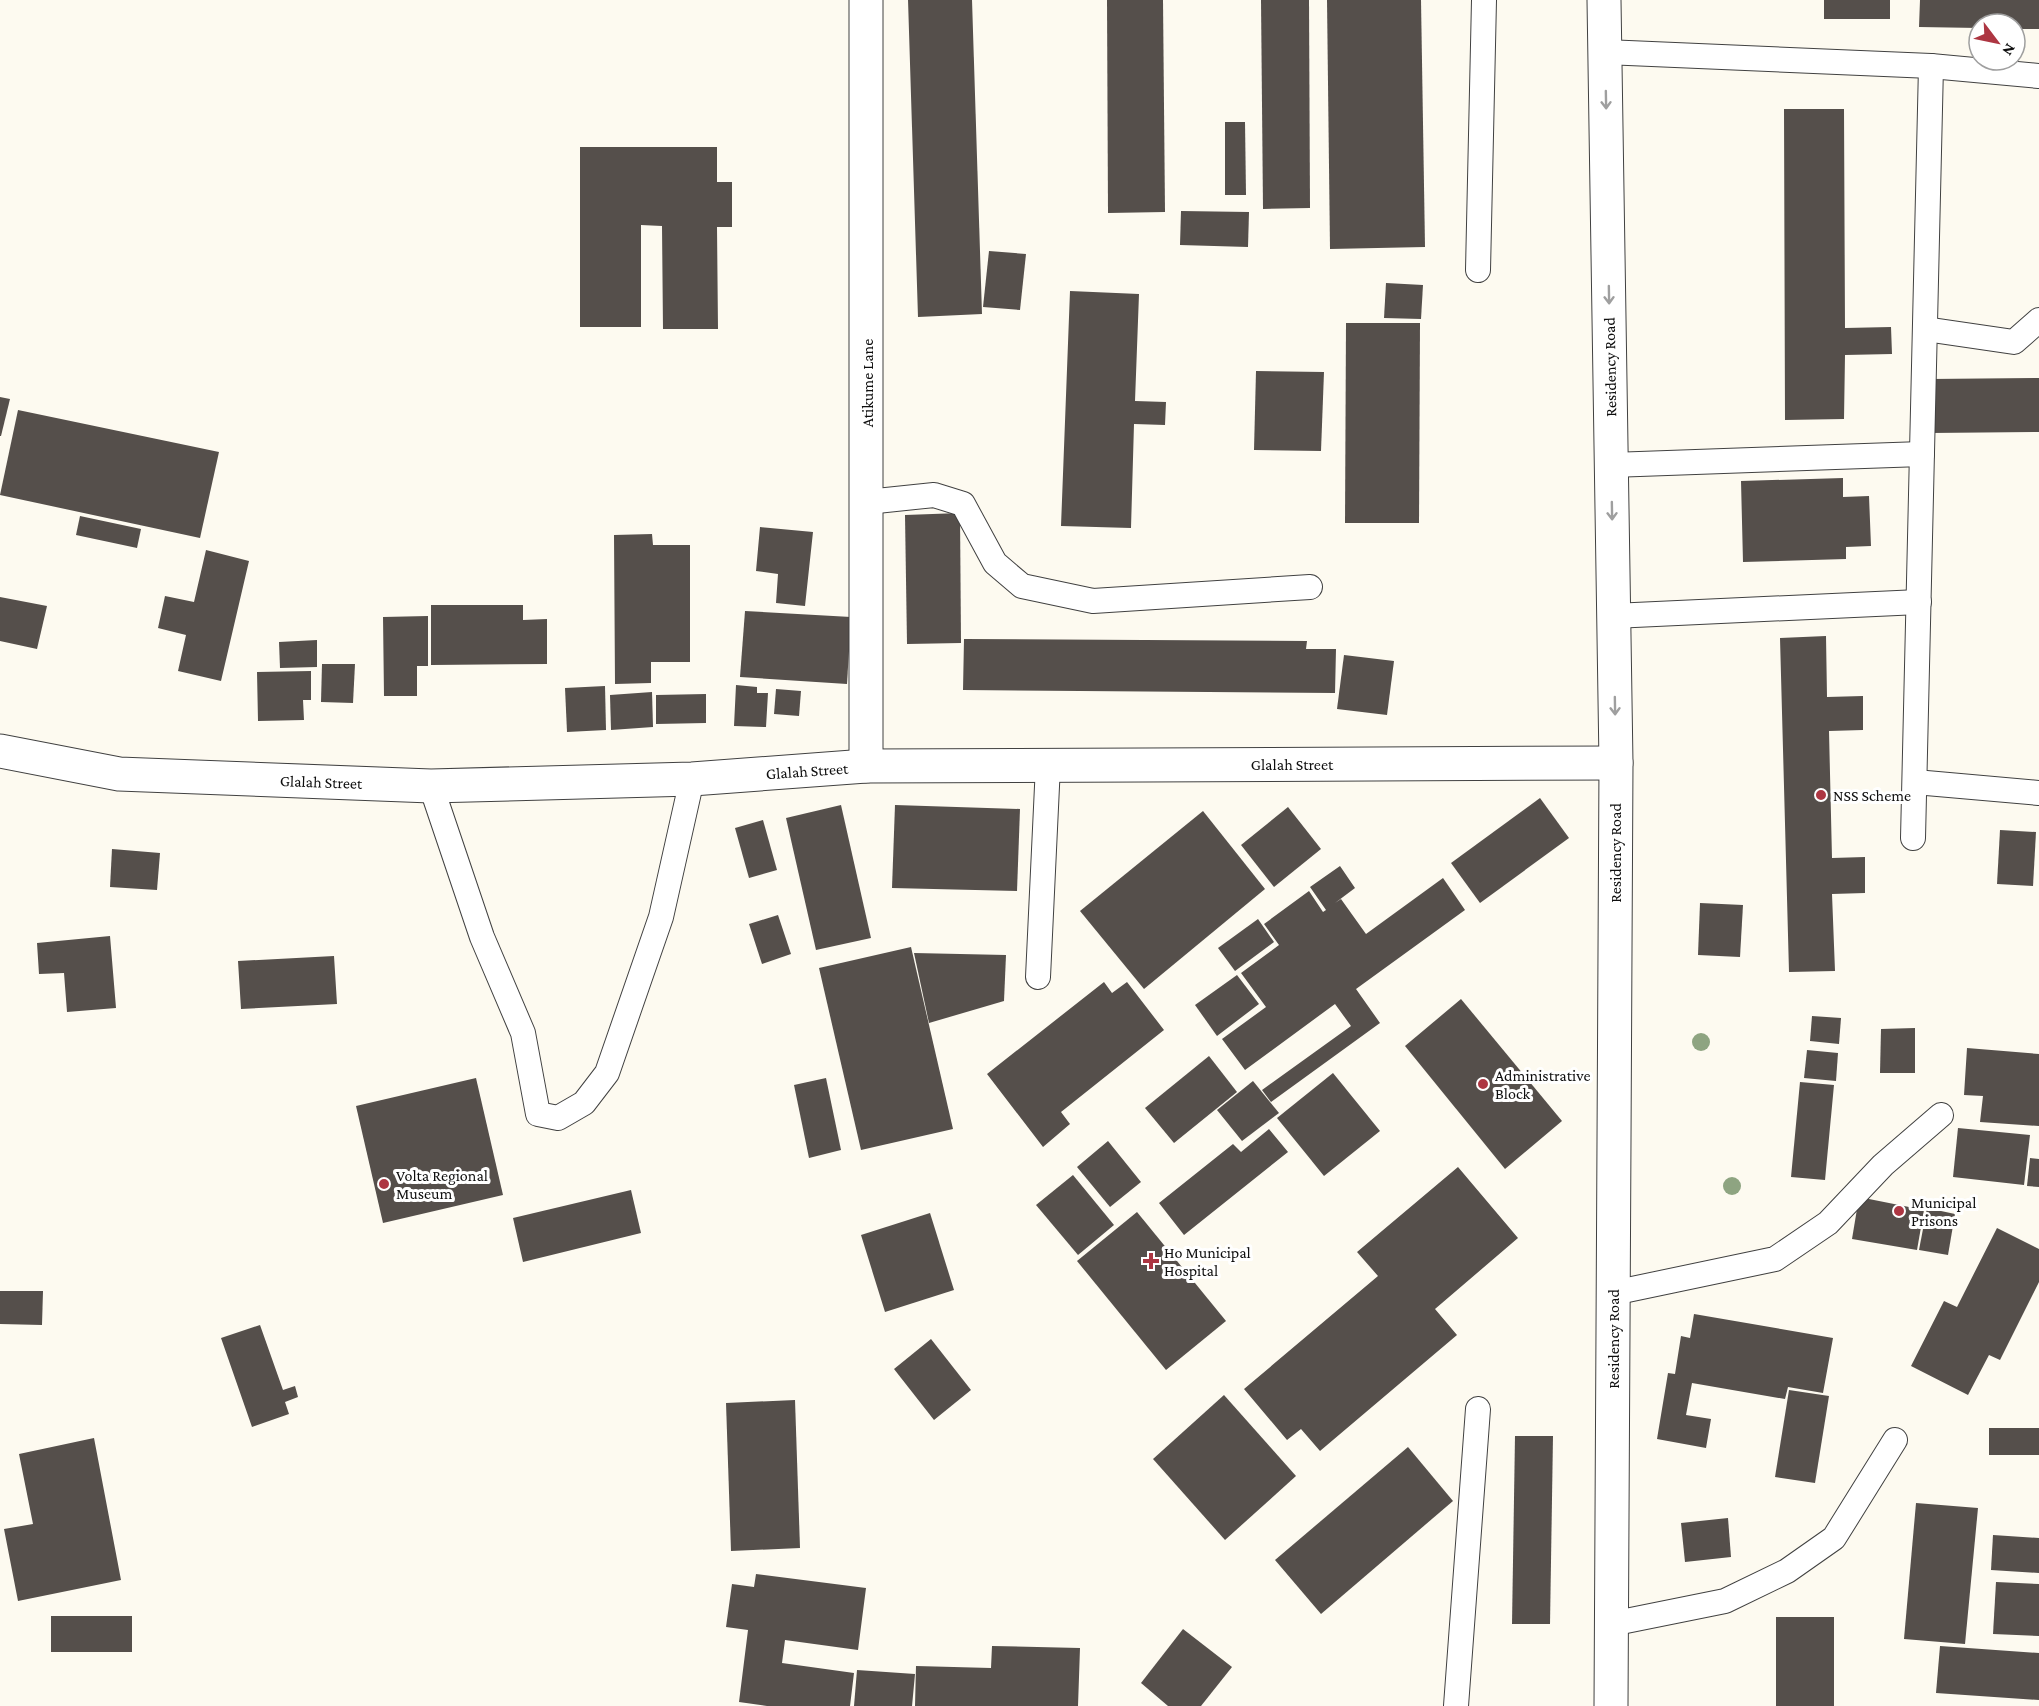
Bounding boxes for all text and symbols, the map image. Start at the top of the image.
north arrow [1967,12,2027,72]
text: N [1999,41,2019,59]
one-way arrow [1600,90,1612,110]
one-way arrow [1603,285,1615,305]
street label: Residency Road [1601,316,1620,417]
street label: Atikume Lane [859,339,876,427]
one-way arrow [1606,501,1618,521]
one-way arrow [1609,696,1621,716]
street label: Glalah Street [1251,756,1334,773]
street label: Glalah Street [765,760,849,782]
street label: Glalah Street [280,772,363,792]
place label: NSS Scheme [1833,787,1911,804]
marker: NSS Scheme [1814,788,1828,802]
street label: Residency Road [1607,803,1625,903]
place label: Administrative Block [1495,1067,1590,1102]
marker: Administrative Block [1476,1077,1490,1091]
place label: Volta Regional Museum [396,1167,488,1202]
marker: Volta Regional Museum [377,1177,391,1191]
place label: Municipal Prisons [1911,1194,1976,1229]
marker: Municipal Prisons [1892,1204,1906,1218]
place label: Ho Municipal Hospital [1164,1244,1251,1280]
marker: Ho Municipal Hospital [1142,1252,1160,1270]
street label: Residency Road [1605,1289,1623,1389]

